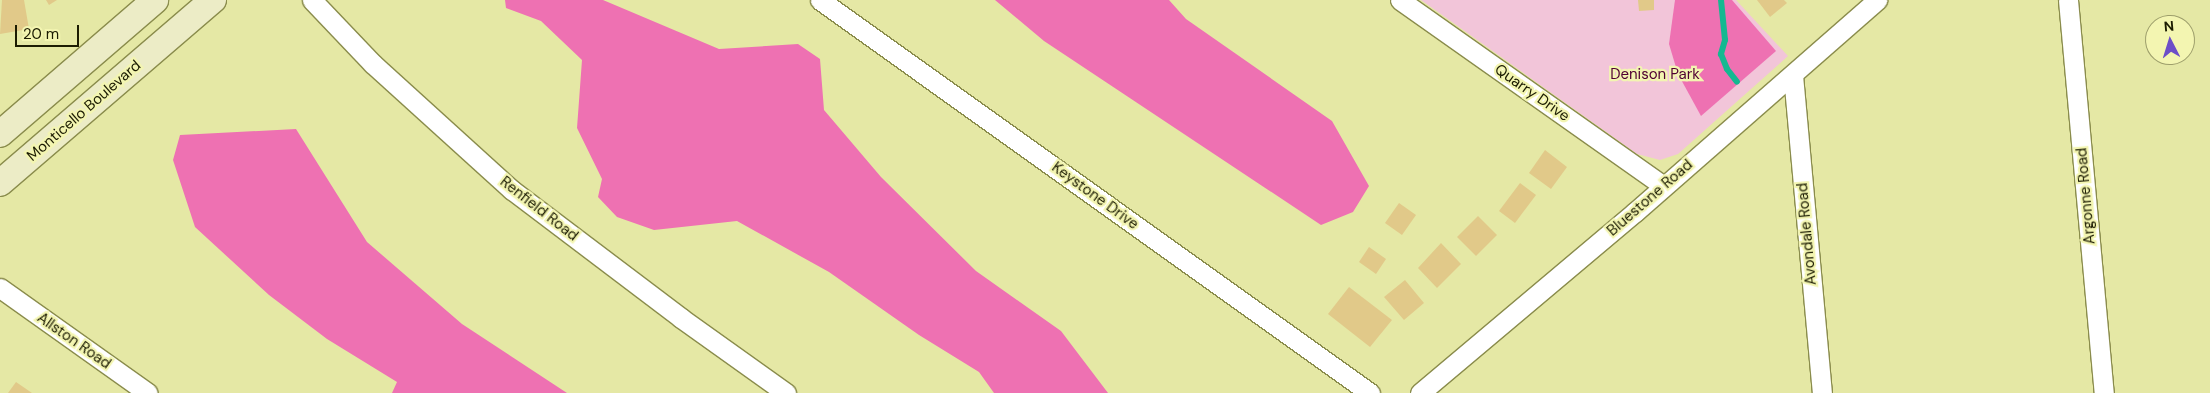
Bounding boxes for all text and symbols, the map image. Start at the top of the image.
scale bar [18,15,81,47]
north arrow [2145,15,2195,65]
text: N [2163,17,2175,35]
text: 20 m [23,24,59,44]
street label: Monticello Boulevard [23,57,145,165]
street label: Quarry Drive [1491,61,1573,125]
park label: Denison Park [1610,66,1700,84]
street label: Argonne Road [2073,147,2099,245]
street label: Bluestone Road [1604,156,1696,240]
street label: Keystone Drive [1048,159,1142,233]
street label: Renfield Road [496,173,582,245]
street label: Avondale Road [1794,182,1820,286]
street label: Allston Road [34,309,114,373]

